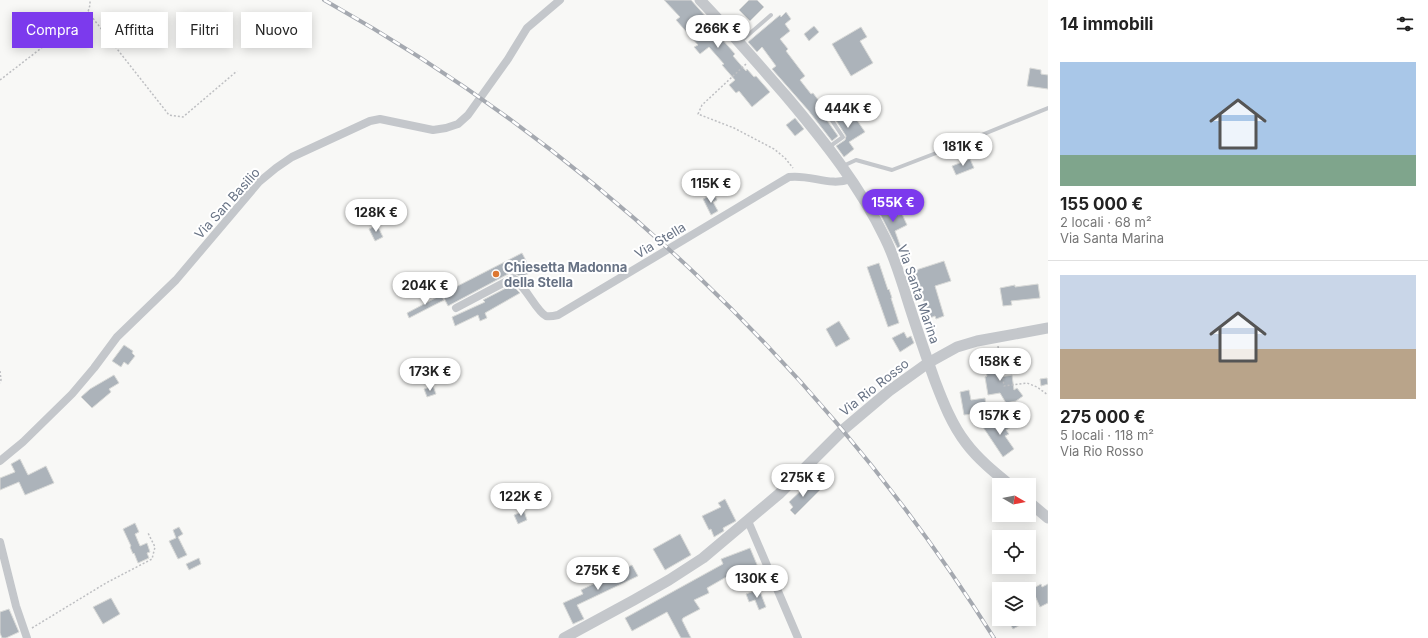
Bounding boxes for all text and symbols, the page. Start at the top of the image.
chip: Compra [12,12,93,48]
chip: Affitta [101,12,168,48]
chip: Filtri [176,12,233,48]
chip: Nuovo [241,12,312,48]
icon: filters [1394,13,1416,35]
text: 14 immobili [1060,14,1153,34]
pin: 266K € [685,15,751,49]
text: 266K € [695,20,741,36]
icon: home [1202,88,1274,160]
pin: 444K € [815,95,881,129]
text: 444K € [824,100,872,116]
pin: 181K € [930,133,996,167]
text: 181K € [943,138,984,154]
street label: Via San Basilio [191,164,263,242]
pin: 115K € [678,170,744,204]
text: 115K € [691,175,731,191]
pin: 155K € [860,189,926,223]
text: 155K € [871,194,915,210]
text: 155 000 € [1060,194,1143,214]
pin: 128K € [343,199,409,233]
text: 128K € [354,204,398,220]
text: 2 locali · 68 m² [1060,214,1152,230]
street label: Via Stella [632,219,688,261]
text: Via Santa Marina [1060,230,1164,246]
street label: Via Santa Marina [895,242,943,346]
place label: Chiesetta Madonna della Stella [504,259,627,290]
marker: Chiesetta Madonna della Stella [491,269,501,279]
pin: 204K € [392,272,458,306]
text: 204K € [401,277,449,293]
icon: home [1202,301,1274,373]
pin: 158K € [967,348,1033,382]
text: 158K € [978,353,1022,369]
street label: Via Rio Rosso [836,355,912,419]
pin: 173K € [397,358,463,392]
text: 173K € [409,363,451,379]
pin: 157K € [967,402,1033,436]
text: 157K € [979,407,1021,423]
text: 275 000 € [1060,407,1145,427]
text: 5 locali · 118 m² [1060,427,1154,443]
text: Via Rio Rosso [1060,443,1144,459]
pin: 275K € [770,464,836,498]
text: 275K € [780,469,826,485]
north arrow [992,478,1036,522]
map controls [992,478,1036,626]
pin: 122K € [488,483,554,517]
text: 122K € [499,488,543,504]
button: locate [992,530,1036,574]
pin: 275K € [565,557,631,591]
text: 275K € [575,562,621,578]
pin: 130K € [724,565,790,599]
text: 130K € [735,570,779,586]
button: layers [992,582,1036,626]

